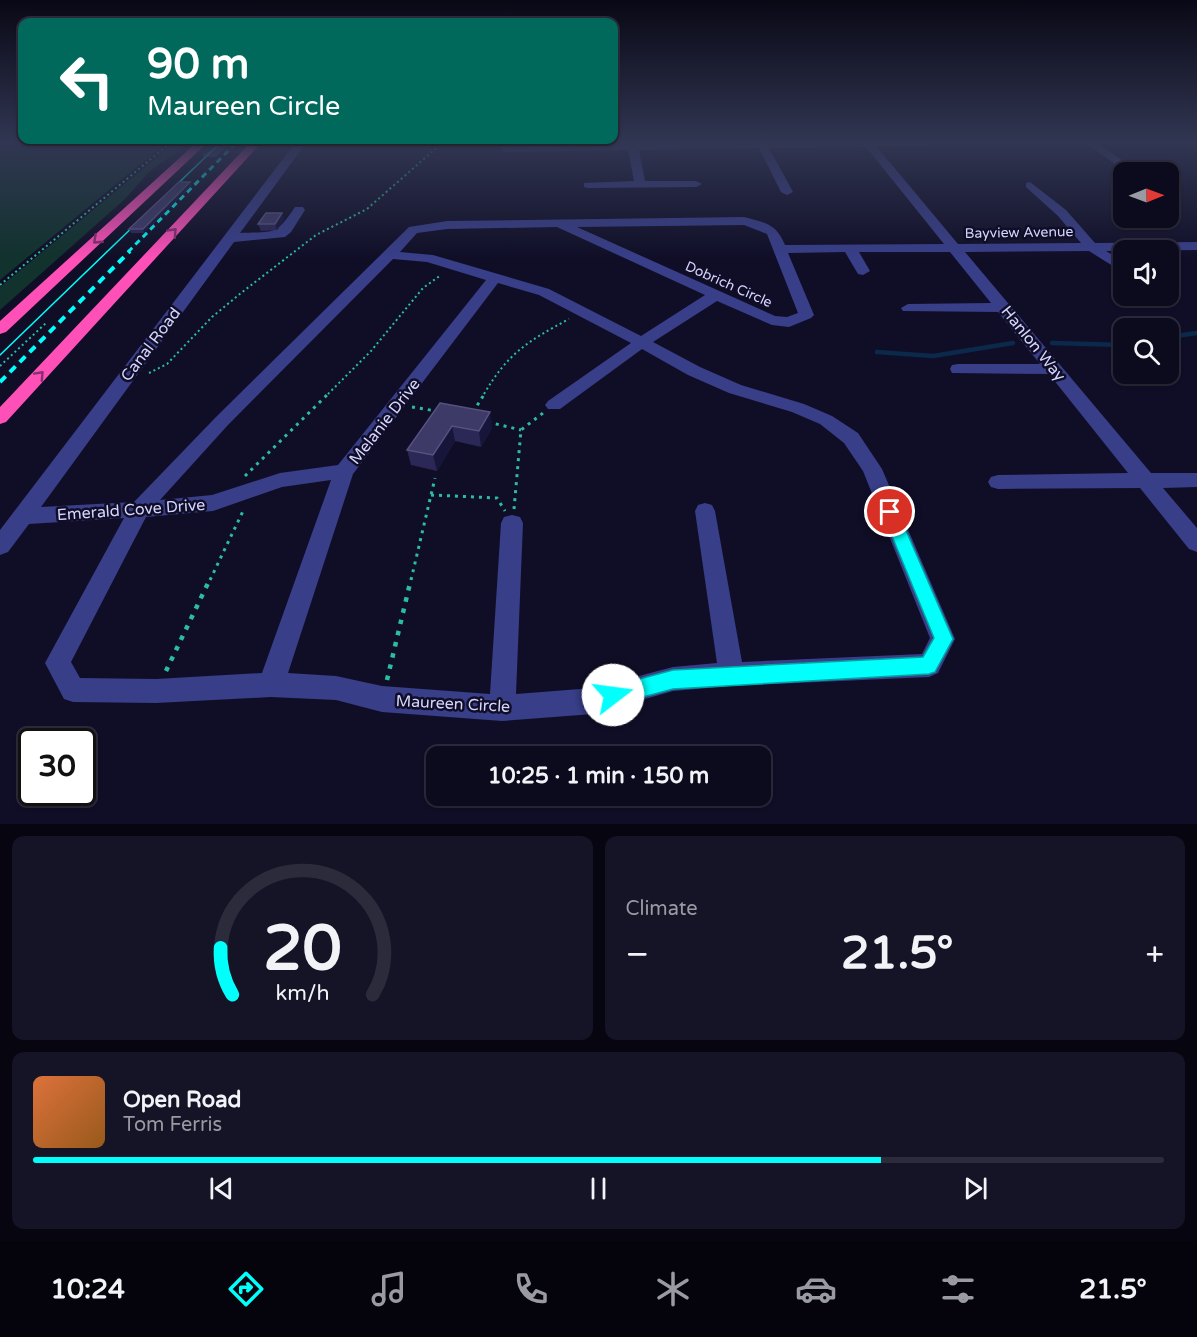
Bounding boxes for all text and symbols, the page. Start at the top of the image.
text: 90 m [147,39,249,90]
icon: left [48,42,126,120]
text: Maureen Circle [147,90,340,123]
north arrow [1113,162,1179,228]
map controls [1113,162,1179,384]
street label: Bayview Avenue [965,223,1073,242]
one-way arrow [166,229,177,239]
one-way arrow [93,233,103,244]
button: sound [1113,240,1179,306]
street label: Dobrich Circle [683,258,775,311]
street label: Hanlon Way [997,302,1070,386]
street label: Canal Road [117,304,185,385]
button: search [1113,318,1179,384]
one-way arrow [33,371,44,382]
street label: Melanie Drive [345,375,425,469]
pin [864,486,915,537]
street label: Emerald Cove Drive [56,495,206,525]
icon: arrive [873,495,906,528]
position arrow [581,663,645,727]
street label: Maureen Circle [395,691,511,717]
speed limit sign: 30 [18,728,96,806]
text: 10:25 · 1 min · 150 m [488,763,709,789]
text: Climate [626,897,698,921]
text: 20 [263,912,341,987]
text: 21.5° [841,927,954,981]
text: − [626,935,649,974]
text: + [1145,935,1164,974]
text: km/h [275,980,329,1006]
text: Open Road [123,1087,241,1113]
text: Tom Ferris [123,1113,222,1137]
icon: previous [205,1172,238,1205]
icon: pause [582,1172,615,1205]
icon: next [959,1172,992,1205]
icon: directions [225,1268,267,1310]
icon: music [368,1268,410,1310]
icon: phone [510,1268,552,1310]
icon: climate [652,1268,694,1310]
icon: car [795,1268,837,1310]
icon: filters [937,1268,979,1310]
text: 10:24 [50,1273,125,1306]
text: 21.5° [1079,1273,1147,1306]

